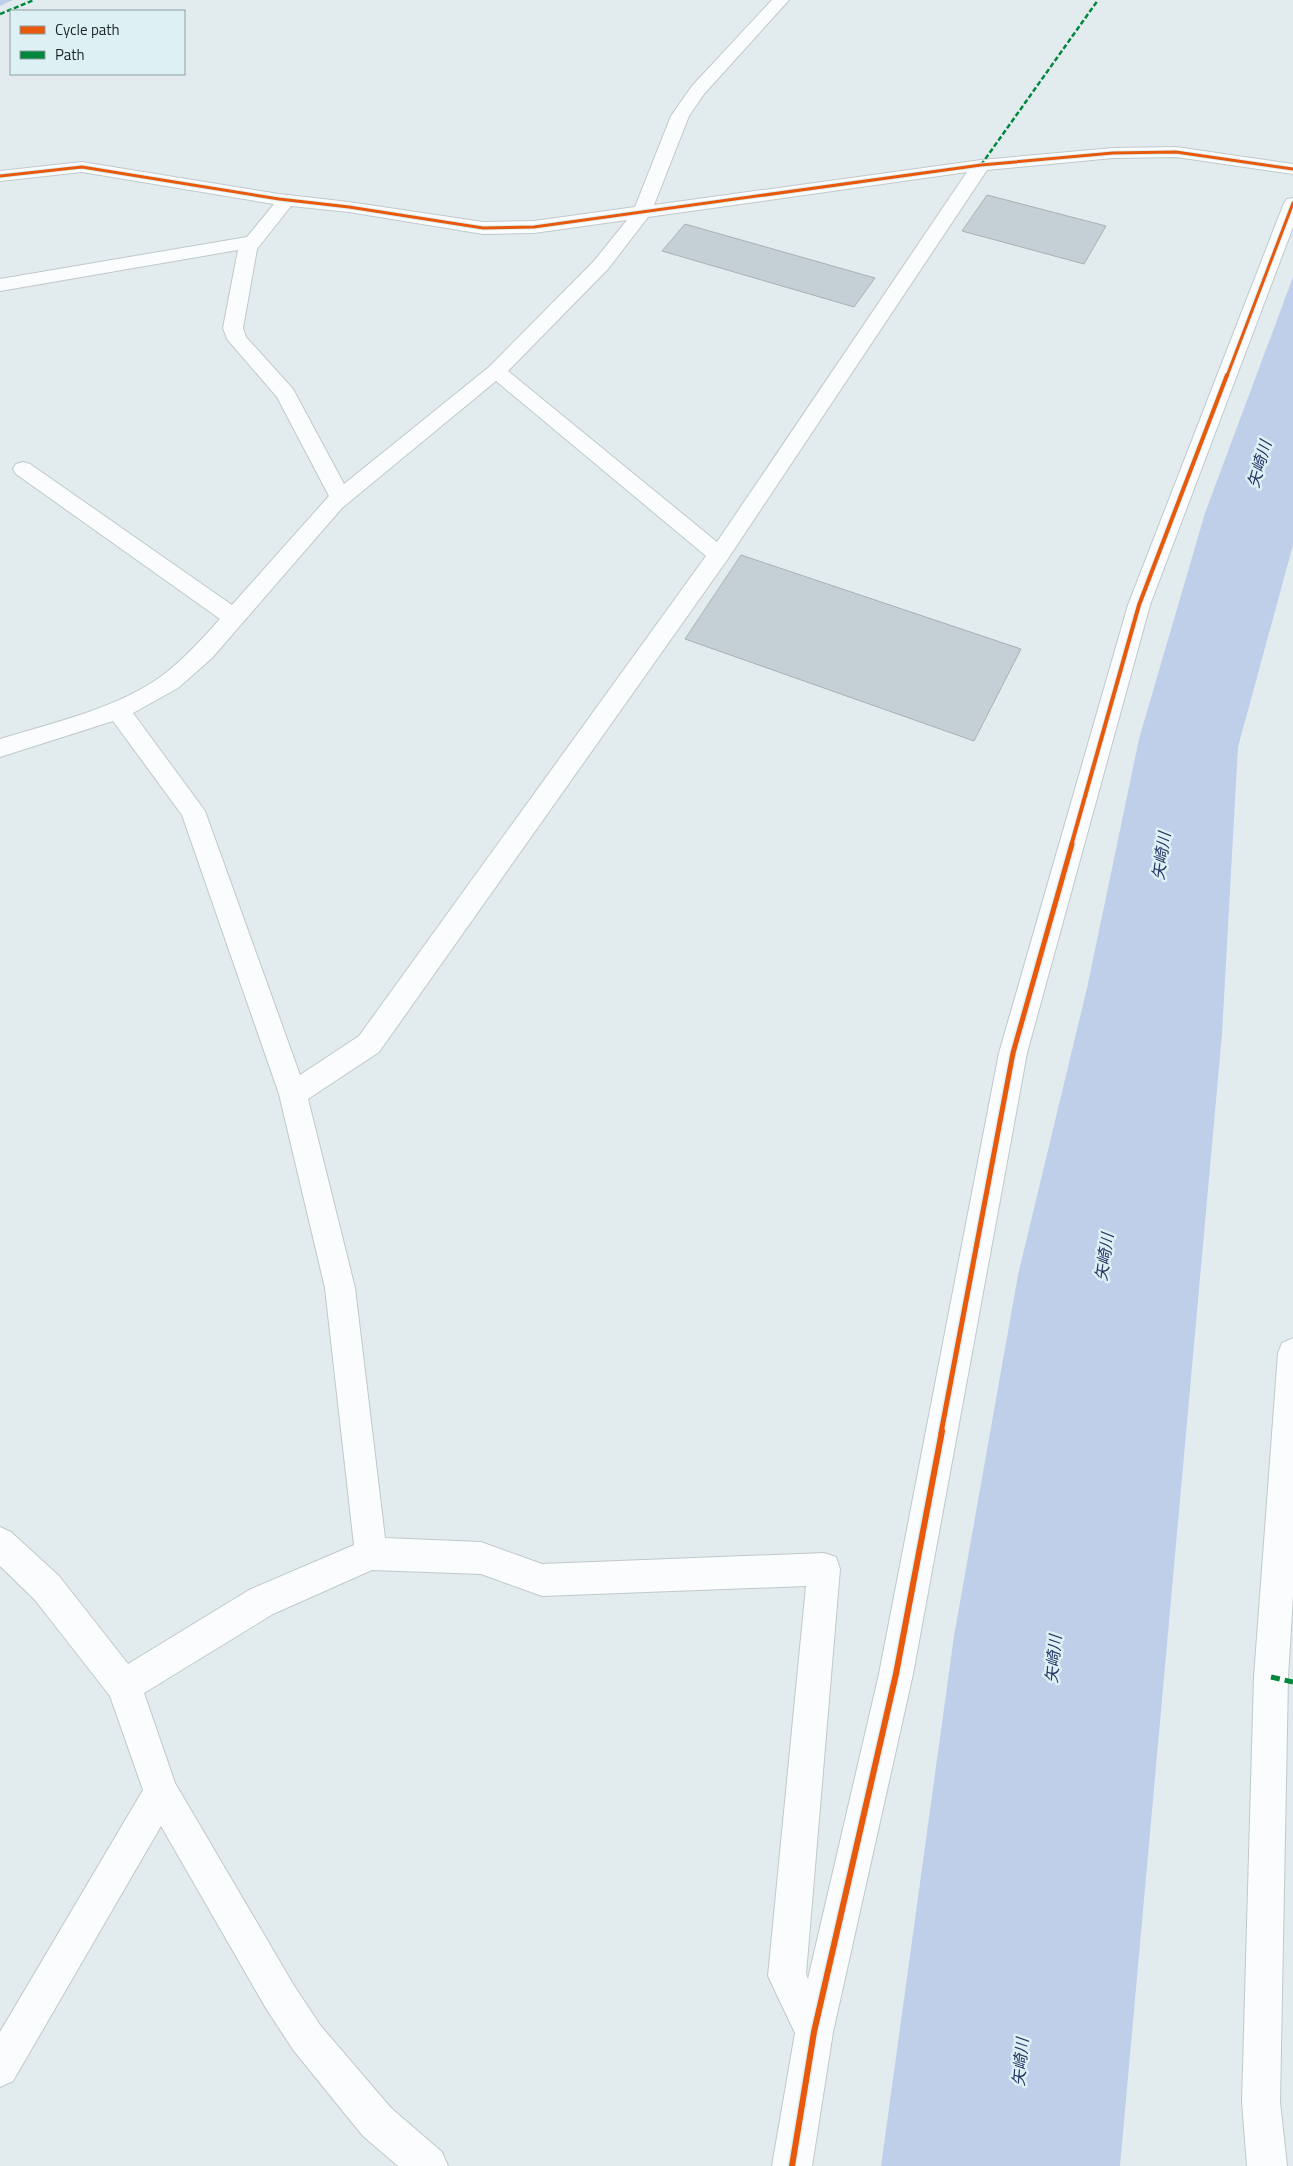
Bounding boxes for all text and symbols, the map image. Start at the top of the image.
legend [10,10,185,75]
text: Cycle path [55,18,120,41]
text: Path [55,43,85,66]
water label: 矢崎川 [1241,436,1278,490]
water label: 矢崎川 [1146,829,1177,881]
water label: 矢崎川 [1089,1230,1120,1282]
water label: 矢崎川 [1039,1632,1067,1684]
water label: 矢崎川 [1006,2035,1034,2087]

